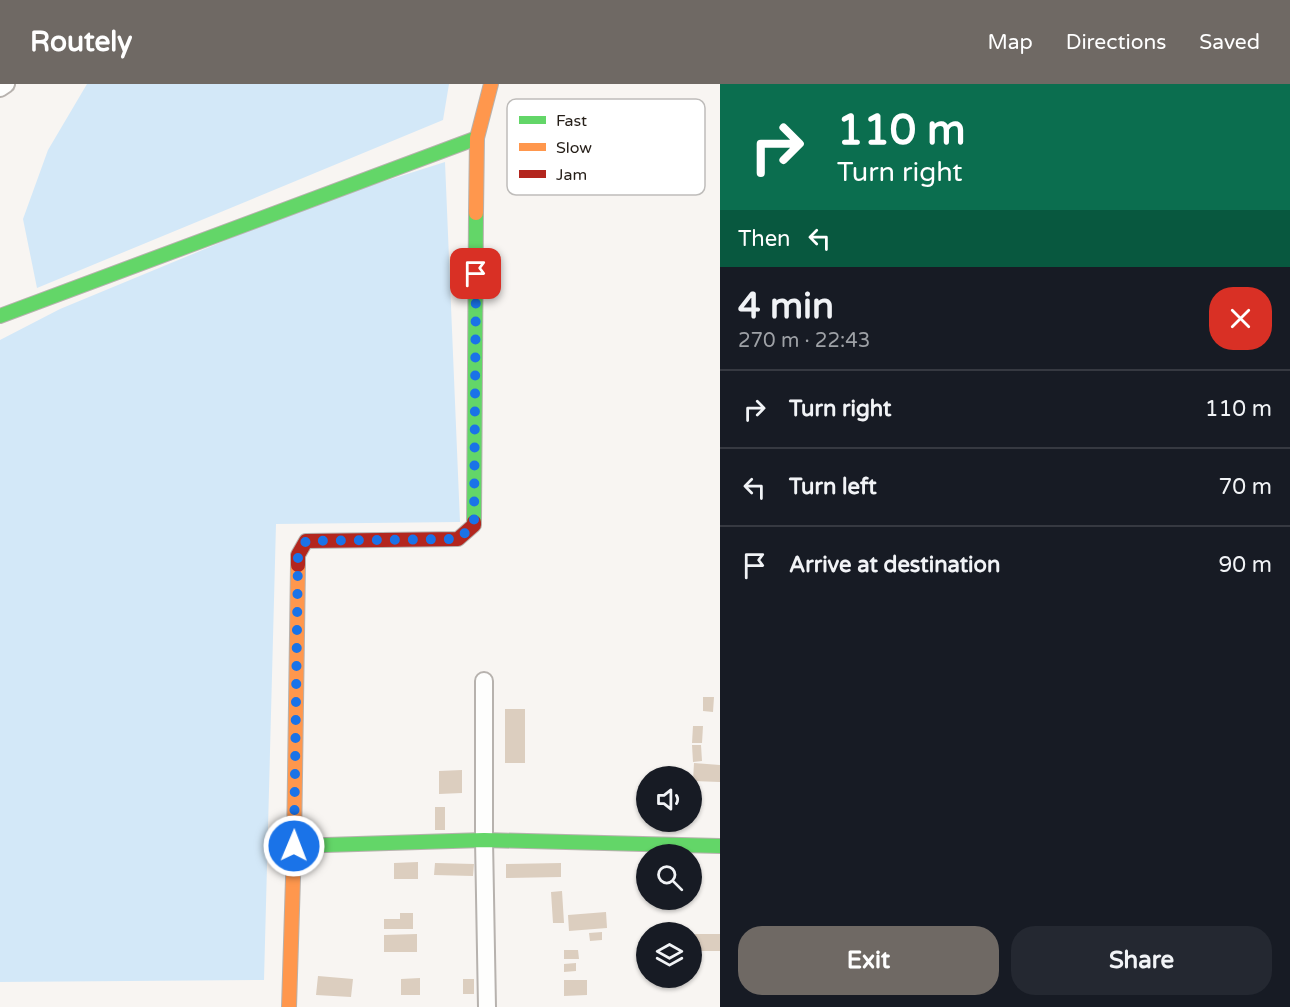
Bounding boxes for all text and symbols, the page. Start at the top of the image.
text: Routely [30,25,132,59]
text: Map [987,30,1033,55]
text: Directions [1066,30,1166,55]
text: Saved [1199,30,1260,55]
legend [507,99,705,195]
text: 110 m [837,105,966,156]
icon: right [738,108,816,186]
text: Fast [556,111,587,131]
text: Slow [556,138,592,158]
text: Turn right [837,156,963,189]
text: Jam [556,165,587,185]
icon: left [803,222,836,255]
text: Then [738,226,791,252]
pin [450,248,501,299]
icon: arrive [459,257,492,290]
text: 4 min [738,285,834,328]
button: close [1209,287,1272,350]
text: 270 m · 22:43 [738,329,870,353]
icon: right [738,393,771,426]
text: Turn right [789,396,891,422]
text: 110 m [1205,396,1272,422]
icon: left [738,471,771,504]
text: Turn left [789,474,877,500]
text: 70 m [1218,474,1272,500]
icon: arrive [738,549,771,582]
text: Arrive at destination [789,552,1000,578]
text: 90 m [1218,552,1272,578]
map controls [636,766,702,988]
button: sound [636,766,702,832]
position arrow [262,814,326,878]
button: search [636,844,702,910]
button: layers [636,922,702,988]
button: Exit [738,926,999,995]
button: Share [1011,926,1272,995]

